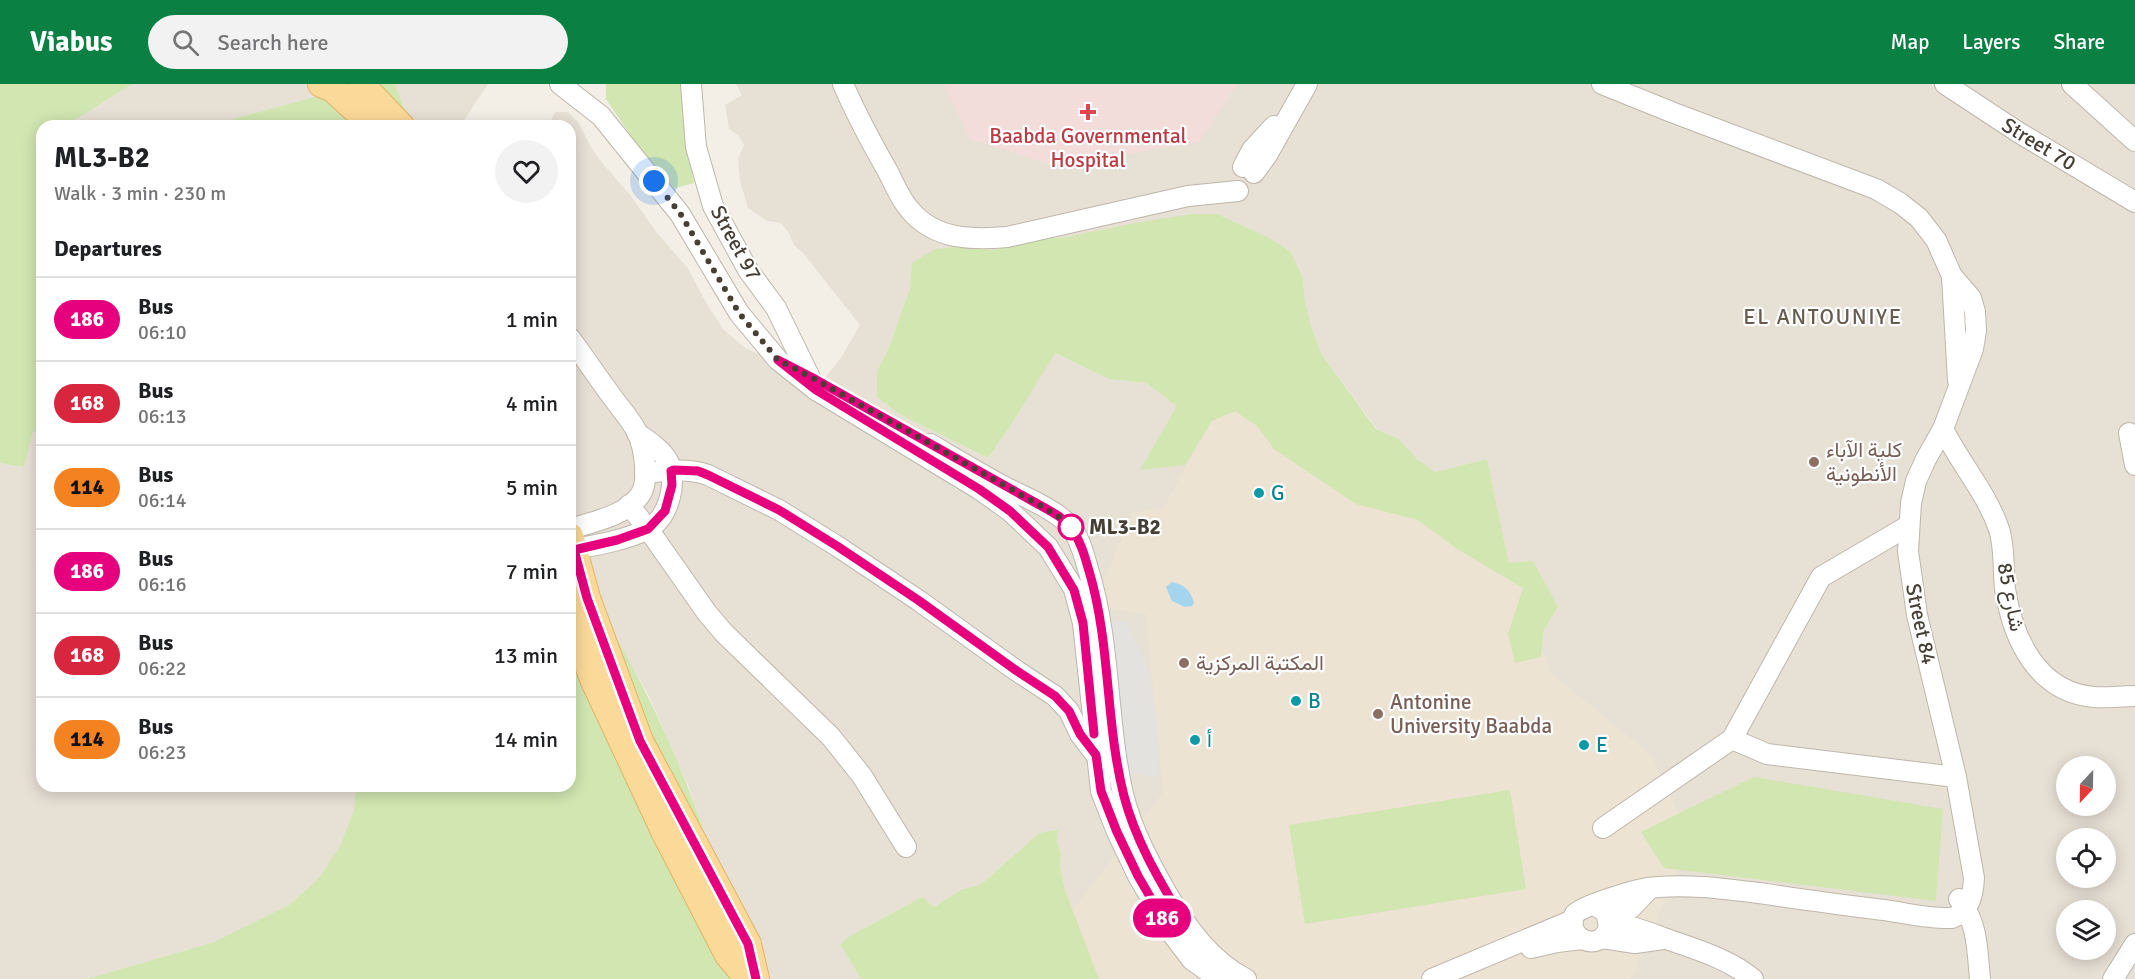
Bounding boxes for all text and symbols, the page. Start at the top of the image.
search box [148,15,568,69]
text: Viabus [30,25,112,59]
icon: search [169,26,202,59]
text: Search here [217,29,328,56]
text: Map [1891,29,1929,55]
text: Layers [1962,29,2020,55]
text: Share [2053,29,2105,55]
marker: Baabda Governmental Hospital [1079,103,1097,121]
street label: Street 70 [1997,112,2081,176]
place label: Baabda Governmental Hospital [989,123,1187,173]
button: heart [495,140,558,203]
text: ML3-B2 [54,141,150,175]
your location [639,166,669,196]
text: Walk · 3 min · 230 m [54,181,226,206]
street label: Street 97 [705,201,767,285]
text: Departures [54,235,162,262]
text: Bus [138,293,173,320]
district label: EL ANTOUNIYE [1743,303,1903,330]
text: 186 [70,306,104,332]
text: 1 min [506,306,558,333]
text: 06:10 [138,320,187,345]
text: Bus [138,377,173,404]
text: 168 [70,390,104,416]
text: 4 min [506,390,558,417]
text: 06:13 [138,404,187,429]
place label: كلية الآباء الأنطونية [1826,437,1902,487]
marker: كلية الآباء الأنطونية [1807,455,1821,469]
text: Bus [138,461,173,488]
text: 114 [70,474,104,500]
text: 5 min [506,474,558,501]
place label: G [1271,480,1285,506]
marker: G [1252,486,1266,500]
text: 06:14 [138,488,187,513]
marker: ML3-B2 [1058,514,1084,540]
place label: ML3-B2 [1089,514,1161,540]
text: Bus [138,545,173,572]
text: 186 [70,558,104,584]
text: 7 min [506,558,558,585]
street label: شارع 85 [1991,560,2030,634]
text: 06:16 [138,572,187,597]
street label: Street 84 [1900,581,1942,667]
text: Bus [138,629,173,656]
text: 168 [70,642,104,668]
text: 13 min [494,642,558,669]
place label: المكتبة المركزية [1196,650,1324,676]
text: 06:22 [138,656,187,681]
marker: المكتبة المركزية [1177,656,1191,670]
place label: B [1308,688,1321,714]
place label: Antonine University Baabda [1390,689,1552,739]
marker: B [1289,694,1303,708]
marker: Antonine University Baabda [1371,707,1385,721]
text: Bus [138,713,173,740]
text: 114 [70,726,104,752]
text: 14 min [494,726,558,753]
place label: أ [1207,727,1212,753]
place label: E [1596,732,1608,758]
marker: أ [1188,733,1202,747]
marker: E [1577,738,1591,752]
text: 06:23 [138,740,187,765]
north arrow [2056,756,2116,816]
map controls [2056,756,2116,960]
button: locate [2056,828,2116,888]
line badge: 186 [1128,898,1196,938]
button: layers [2056,900,2116,960]
text: 186 [1145,905,1179,931]

